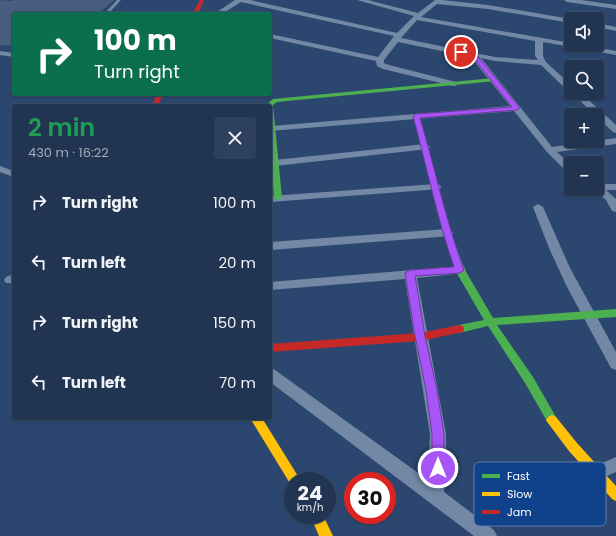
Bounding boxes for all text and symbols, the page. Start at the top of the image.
map controls [564,12,604,196]
button: sound [564,12,604,52]
text: 100 m [94,21,177,60]
icon: right [28,28,80,80]
pin [444,35,478,69]
icon: arrive [450,41,472,63]
text: Turn right [94,59,180,84]
button: search [564,60,604,100]
button: + [564,108,604,148]
text: 2 min [28,111,95,144]
button: close [214,117,256,159]
text: 430 m · 16:22 [28,143,109,162]
button: − [564,156,604,196]
icon: right [28,191,50,213]
text: Turn right [62,192,138,213]
text: 100 m [213,192,256,213]
icon: left [28,251,50,273]
text: Turn left [62,252,126,273]
text: 20 m [218,252,256,273]
icon: right [28,311,50,333]
text: Turn right [62,312,138,333]
text: 150 m [213,312,256,333]
icon: left [28,371,50,393]
text: Turn left [62,372,126,393]
text: 70 m [219,372,256,393]
position arrow [417,447,459,489]
legend [474,462,606,526]
text: Fast [507,468,530,484]
speed limit sign: 30 [344,472,396,524]
text: 24 [298,479,322,507]
text: Slow [507,486,532,502]
text: km/h [297,500,323,515]
text: Jam [507,504,532,520]

